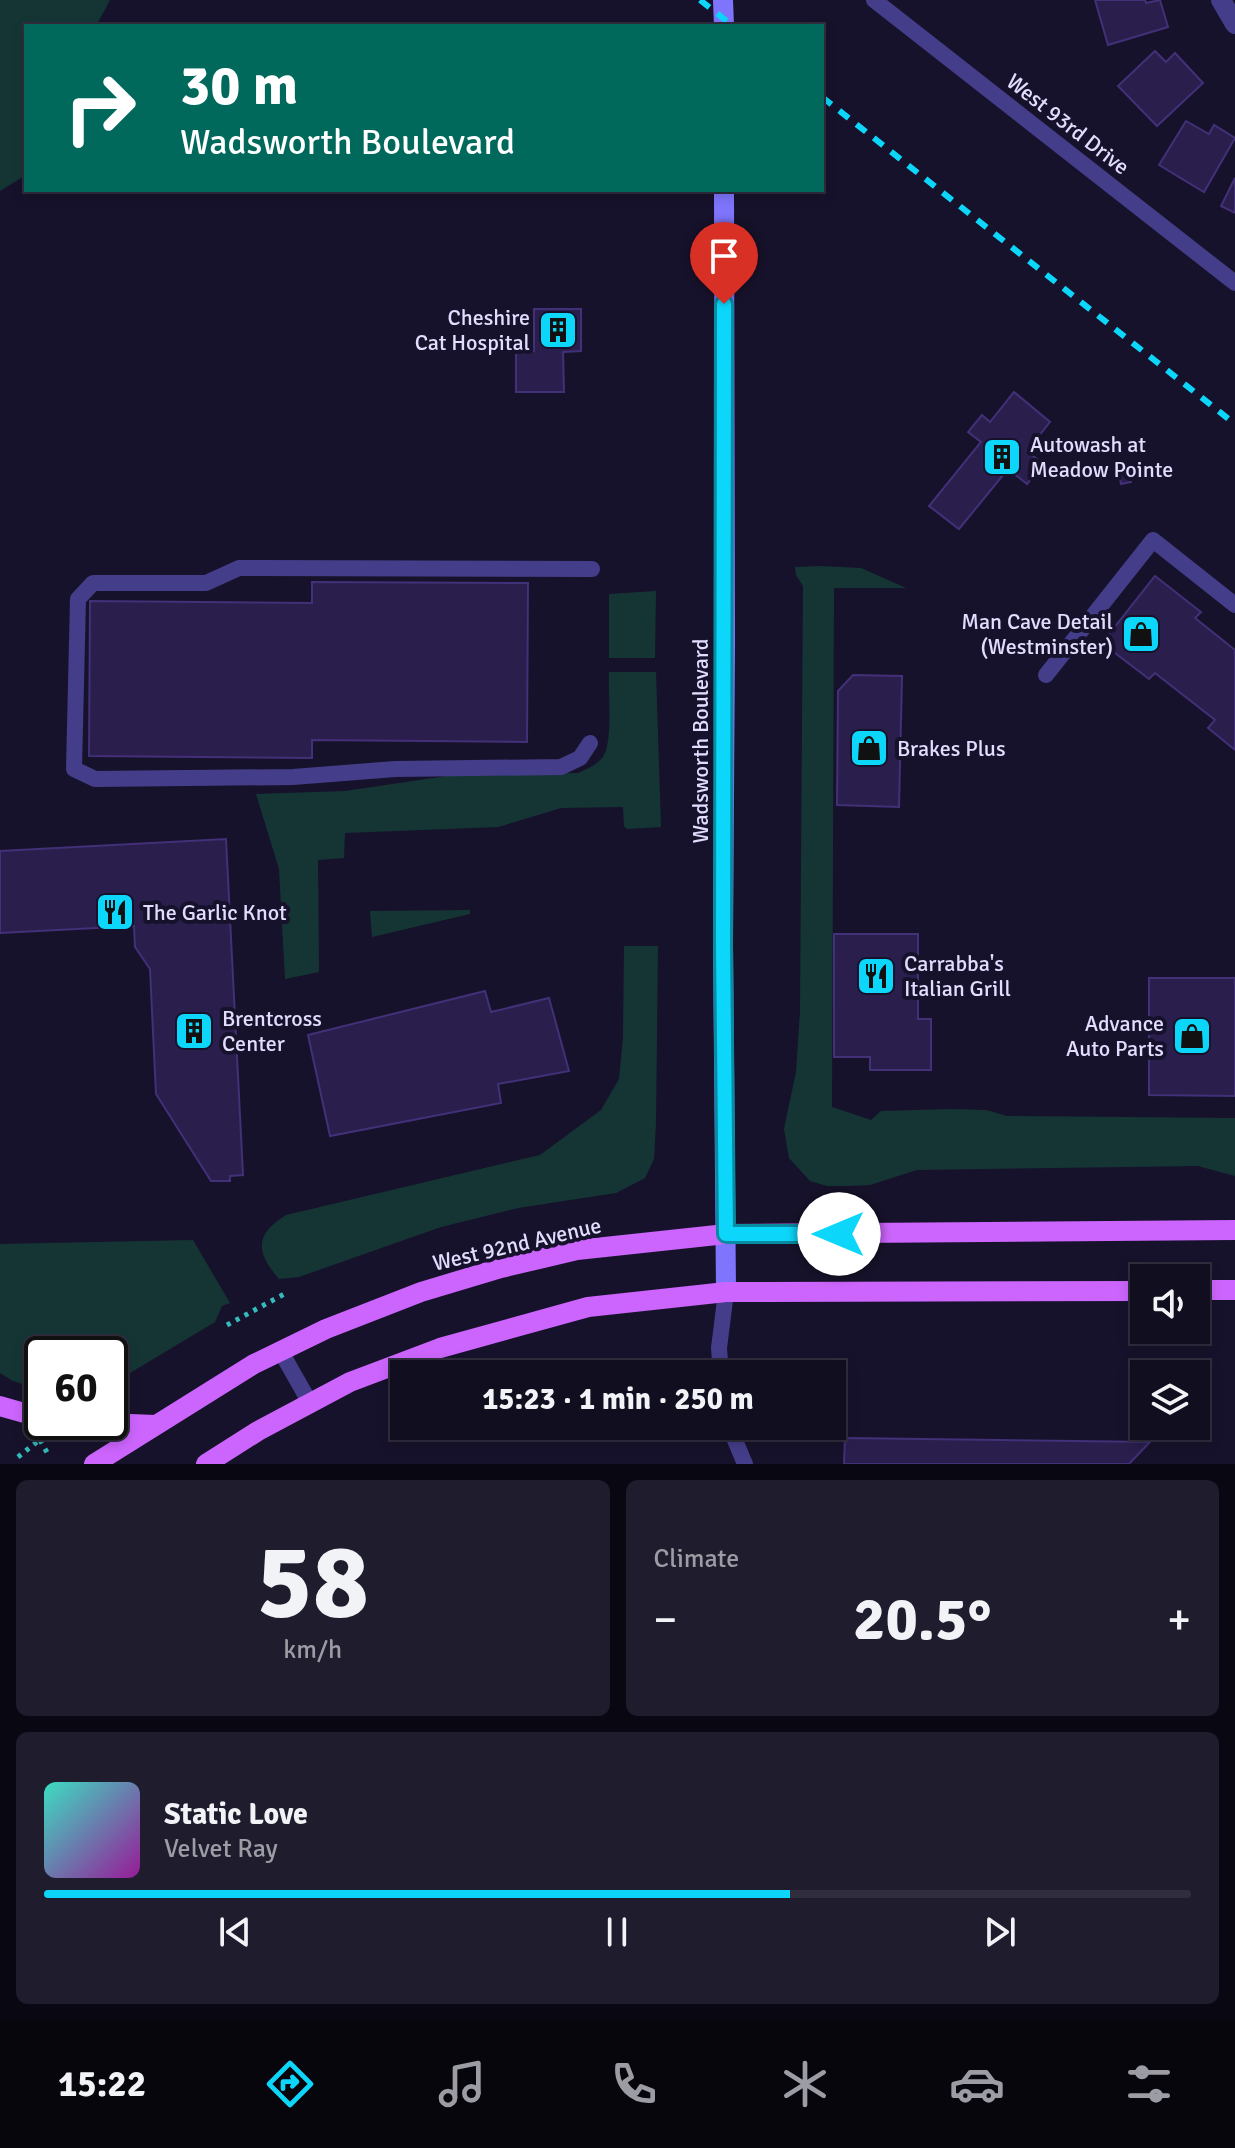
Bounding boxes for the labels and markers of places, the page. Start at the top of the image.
pin [690,222,758,304]
place label: Cheshire Cat Hospital [415,304,530,356]
building icon: Cheshire Cat Hospital [537,309,579,351]
place label: Autowash at Meadow Pointe [1030,431,1173,483]
building icon: Autowash at Meadow Pointe [981,436,1023,478]
place label: Man Cave Detail (Westminster) [961,608,1113,660]
shop icon: Man Cave Detail (Westminster) [1120,613,1162,655]
shop icon: Brakes Plus [848,727,890,769]
place label: Brakes Plus [897,735,1006,762]
restaurant icon: The Garlic Knot [94,891,136,933]
place label: The Garlic Knot [143,899,287,926]
place label: Carrabba's Italian Grill [904,950,1011,1002]
restaurant icon: Carrabba's Italian Grill [855,955,897,997]
place label: Brentcross Center [222,1005,322,1057]
building icon: Brentcross Center [173,1010,215,1052]
place label: Advance Auto Parts [1066,1010,1164,1062]
shop icon: Advance Auto Parts [1171,1015,1213,1057]

